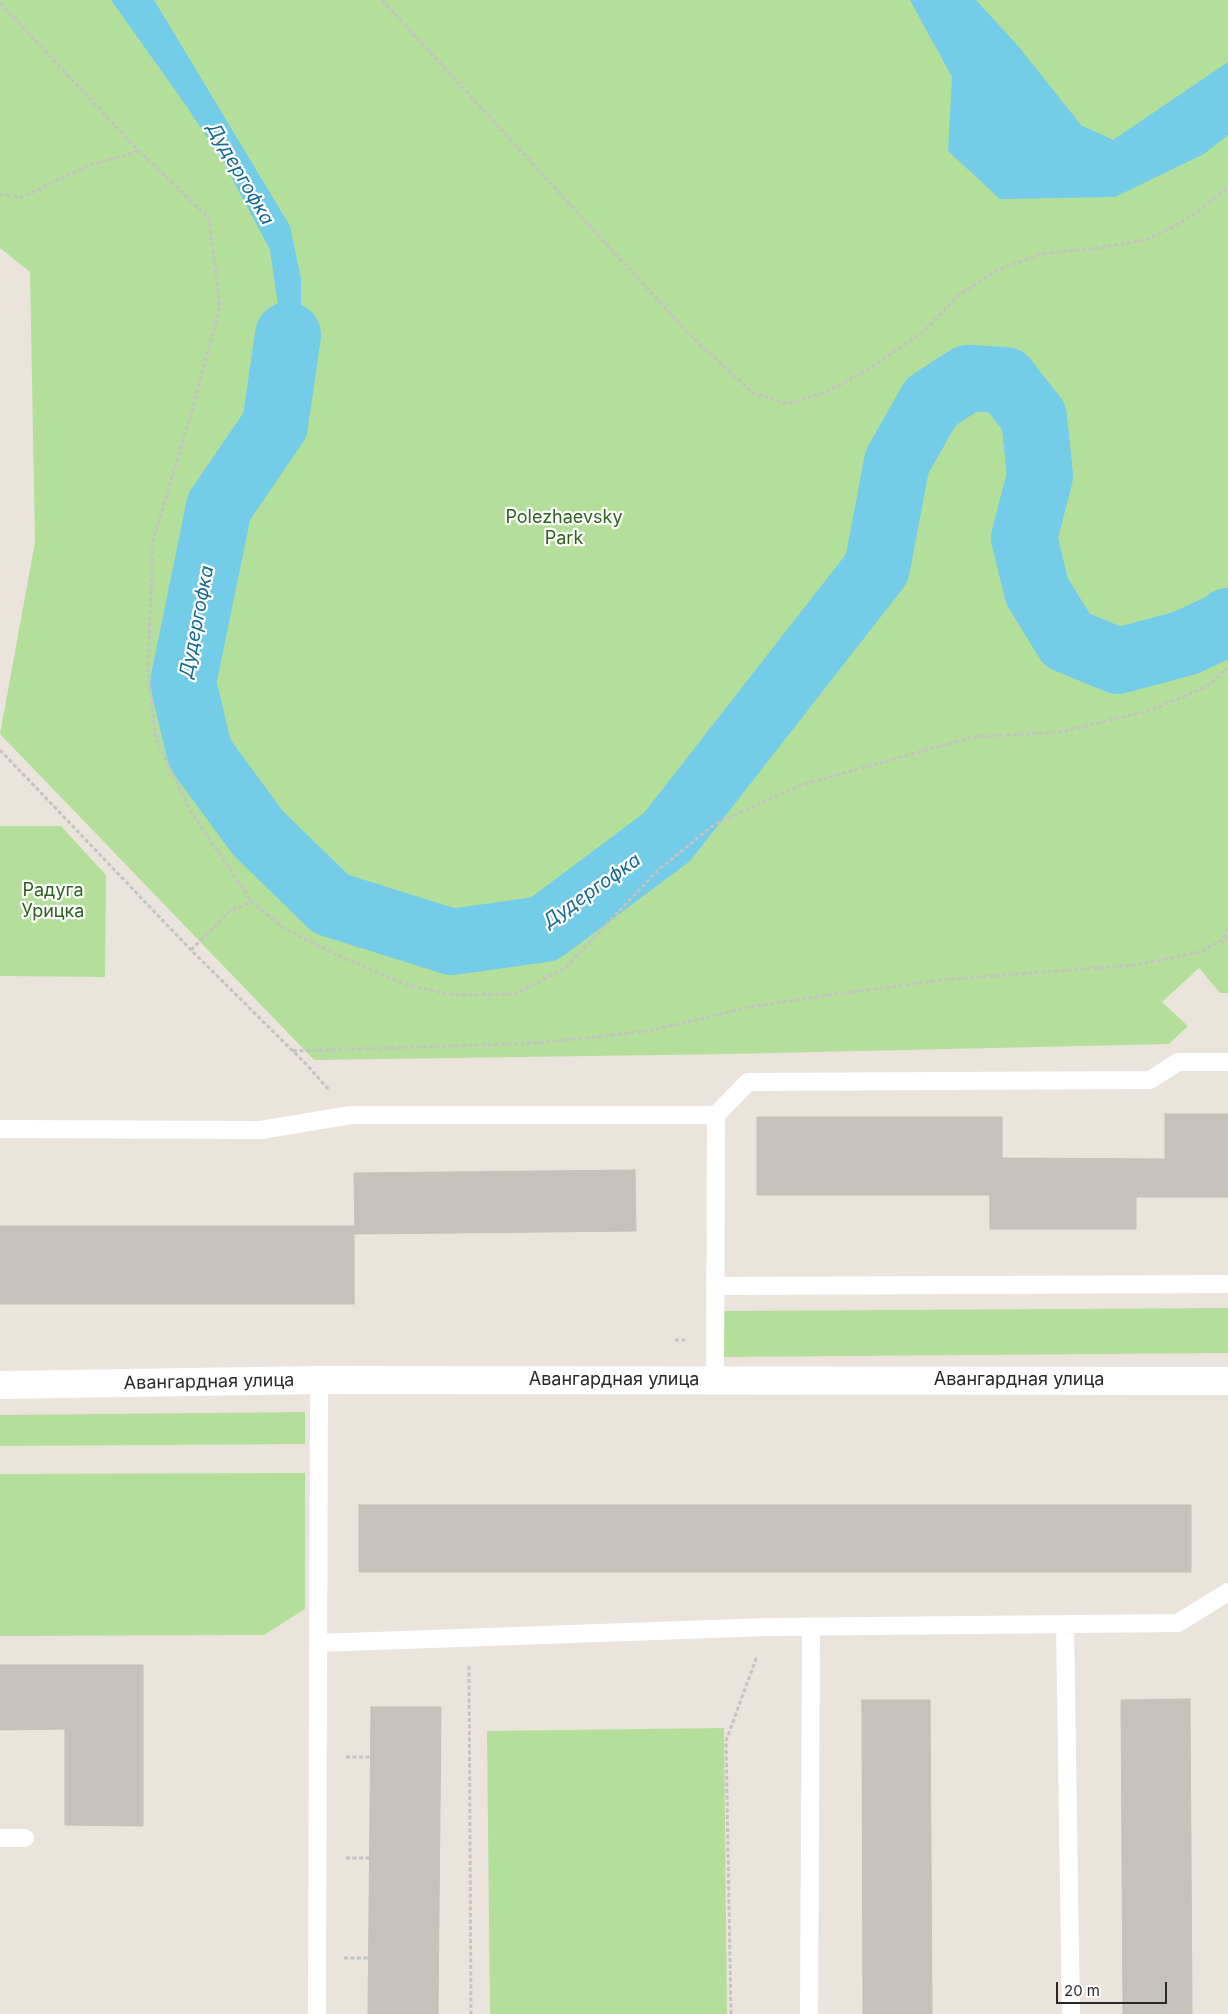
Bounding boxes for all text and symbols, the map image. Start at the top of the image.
water label: Дудергофка [202,119,278,229]
park label: Polezhaevsky Park [505,507,623,550]
water label: Дудергофка [175,564,219,680]
water label: Дудергофка [539,849,645,933]
park label: Радуга Урицка [22,880,84,922]
street label: Авангардная улица [529,1369,699,1391]
street label: Авангардная улица [934,1369,1104,1391]
street label: Авангардная улица [124,1370,294,1394]
scale bar [1058,1972,1169,2004]
text: 20 m [1064,1981,1100,2000]

